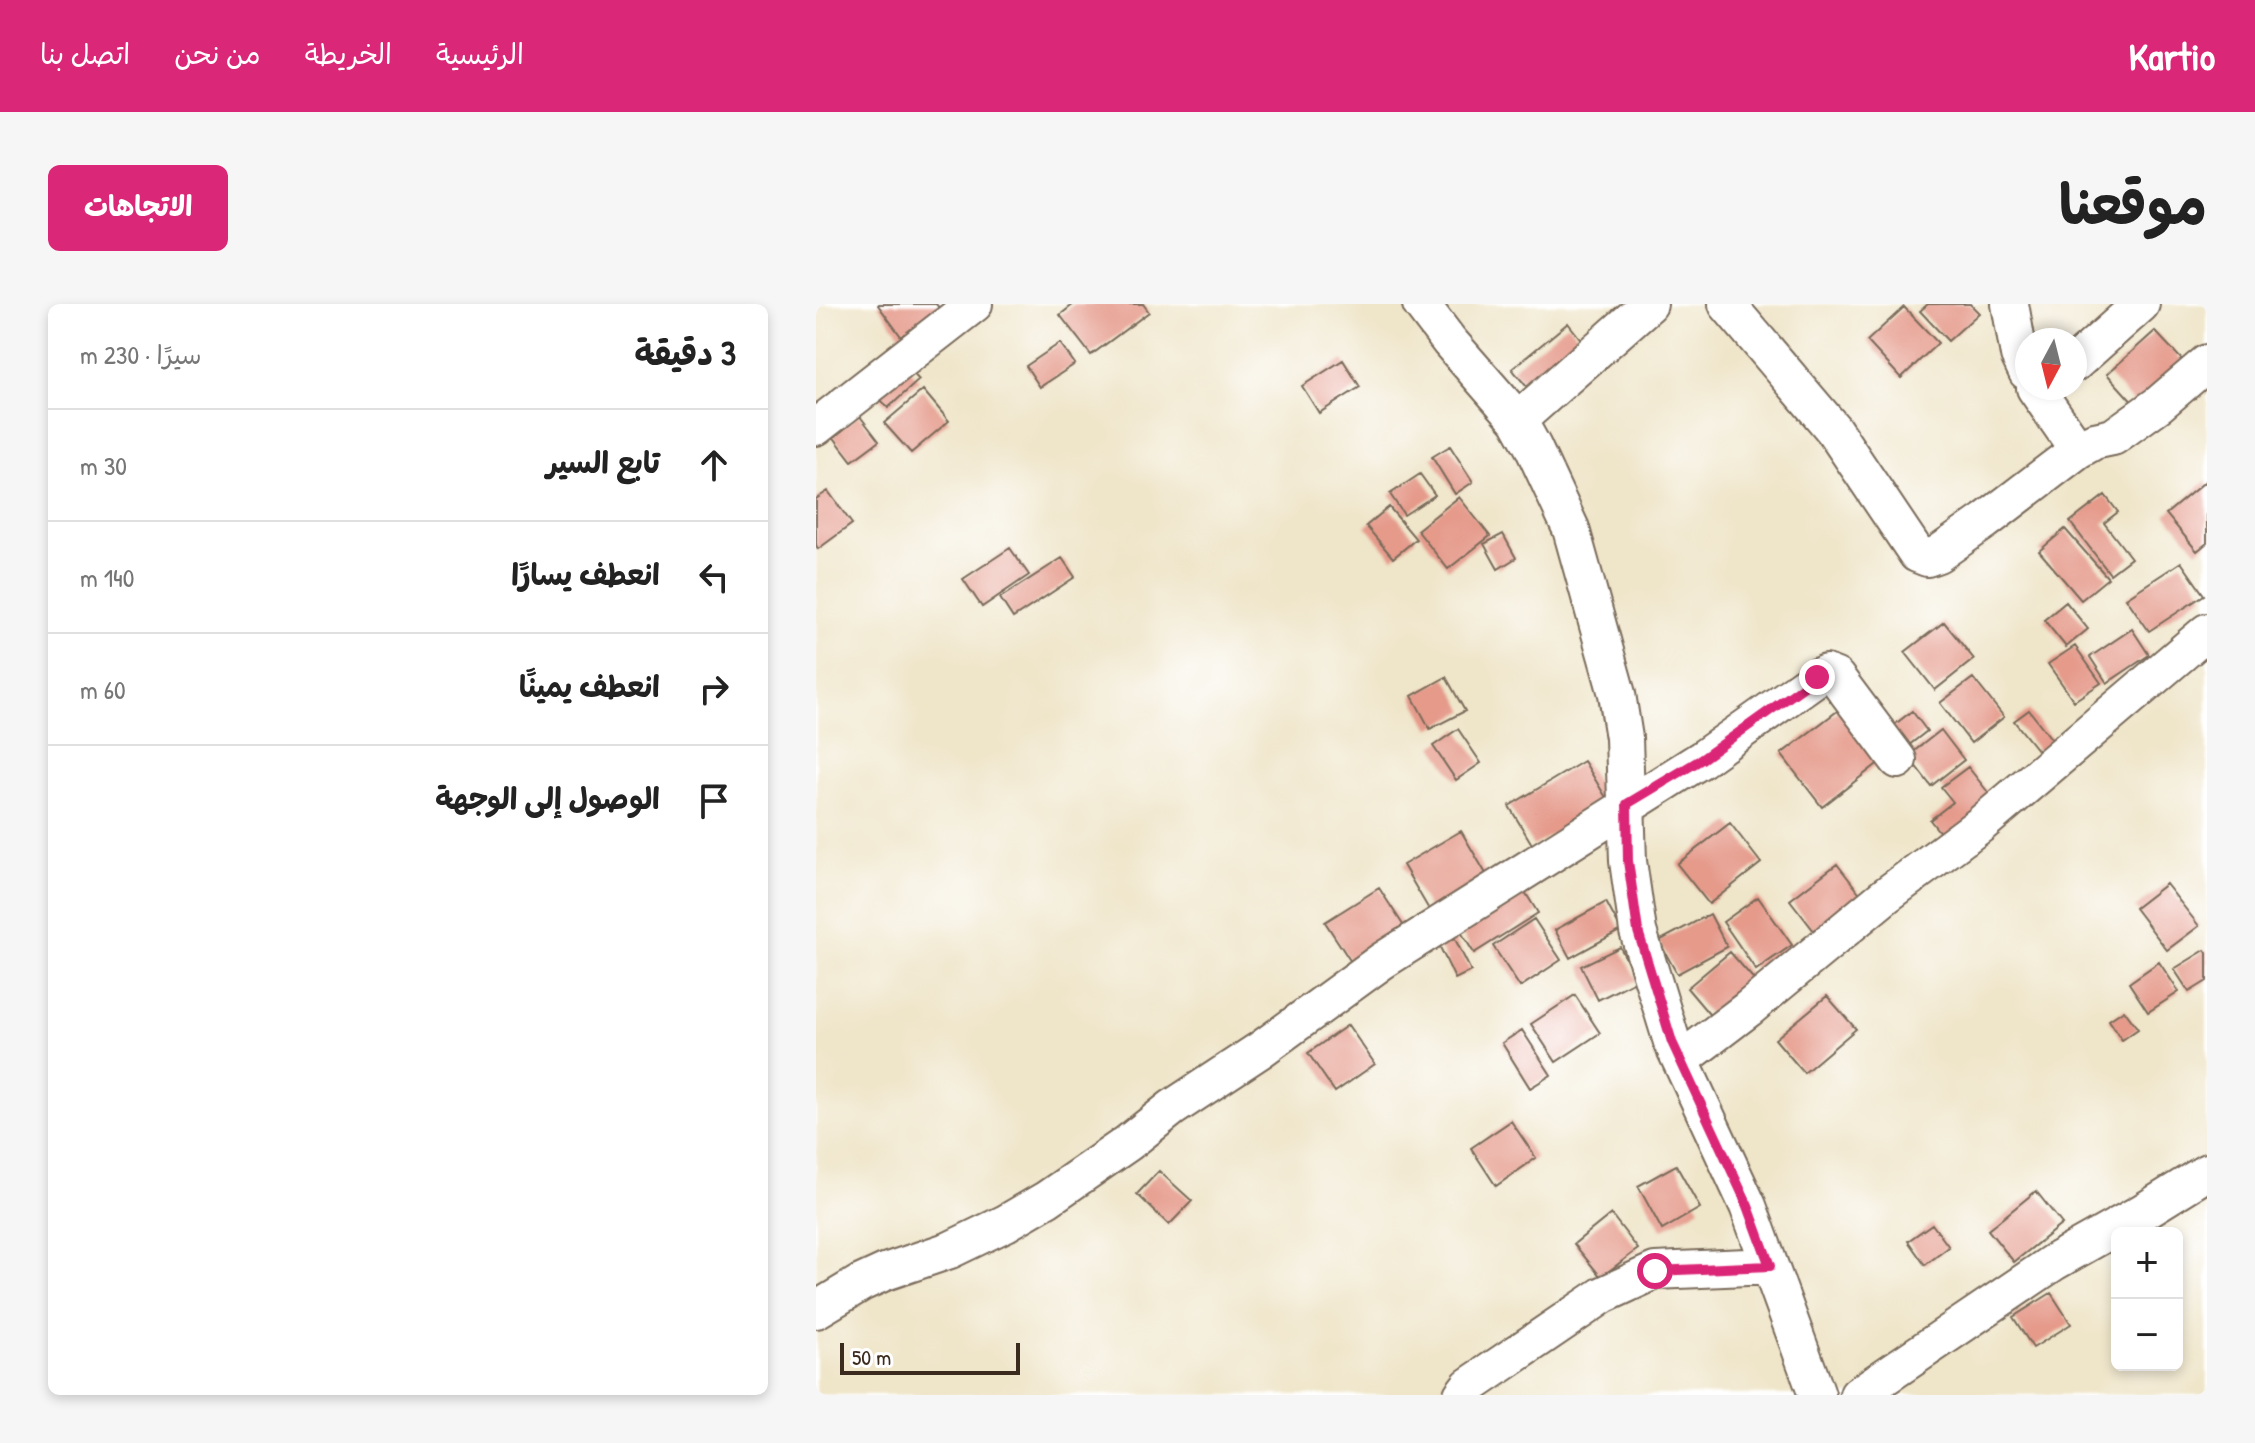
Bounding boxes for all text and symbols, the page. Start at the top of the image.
text: Kartio [2129,30,2215,82]
text: اتصل بنا [40,35,130,73]
text: من نحن [174,35,261,73]
text: الخريطة [305,35,392,73]
text: الرئيسية [436,35,524,73]
button: الاتجاهات [48,165,228,251]
text: موقعنا [2059,166,2207,241]
north arrow [2015,328,2087,400]
text: 3 دقيقة [635,330,736,376]
text: سيرًا · 230 m [80,337,202,372]
text: تابع السير [546,442,660,482]
icon: ahead [692,443,736,487]
text: 30 m [80,448,127,483]
text: انعطف يسارًا [511,554,660,594]
icon: left [692,555,736,599]
text: 140 m [80,560,135,595]
route end [1799,659,1835,695]
text: انعطف يمينًا [519,666,660,706]
icon: right [692,667,736,711]
text: 60 m [80,672,126,707]
text: الوصول إلى الوجهة [435,778,660,818]
icon: arrive [692,779,736,823]
map controls [2111,1227,2183,1371]
button: + [2111,1227,2183,1299]
route start [1637,1253,1673,1289]
button: − [2111,1299,2183,1371]
scale bar [840,1339,1020,1375]
text: 50 m [852,1342,891,1372]

